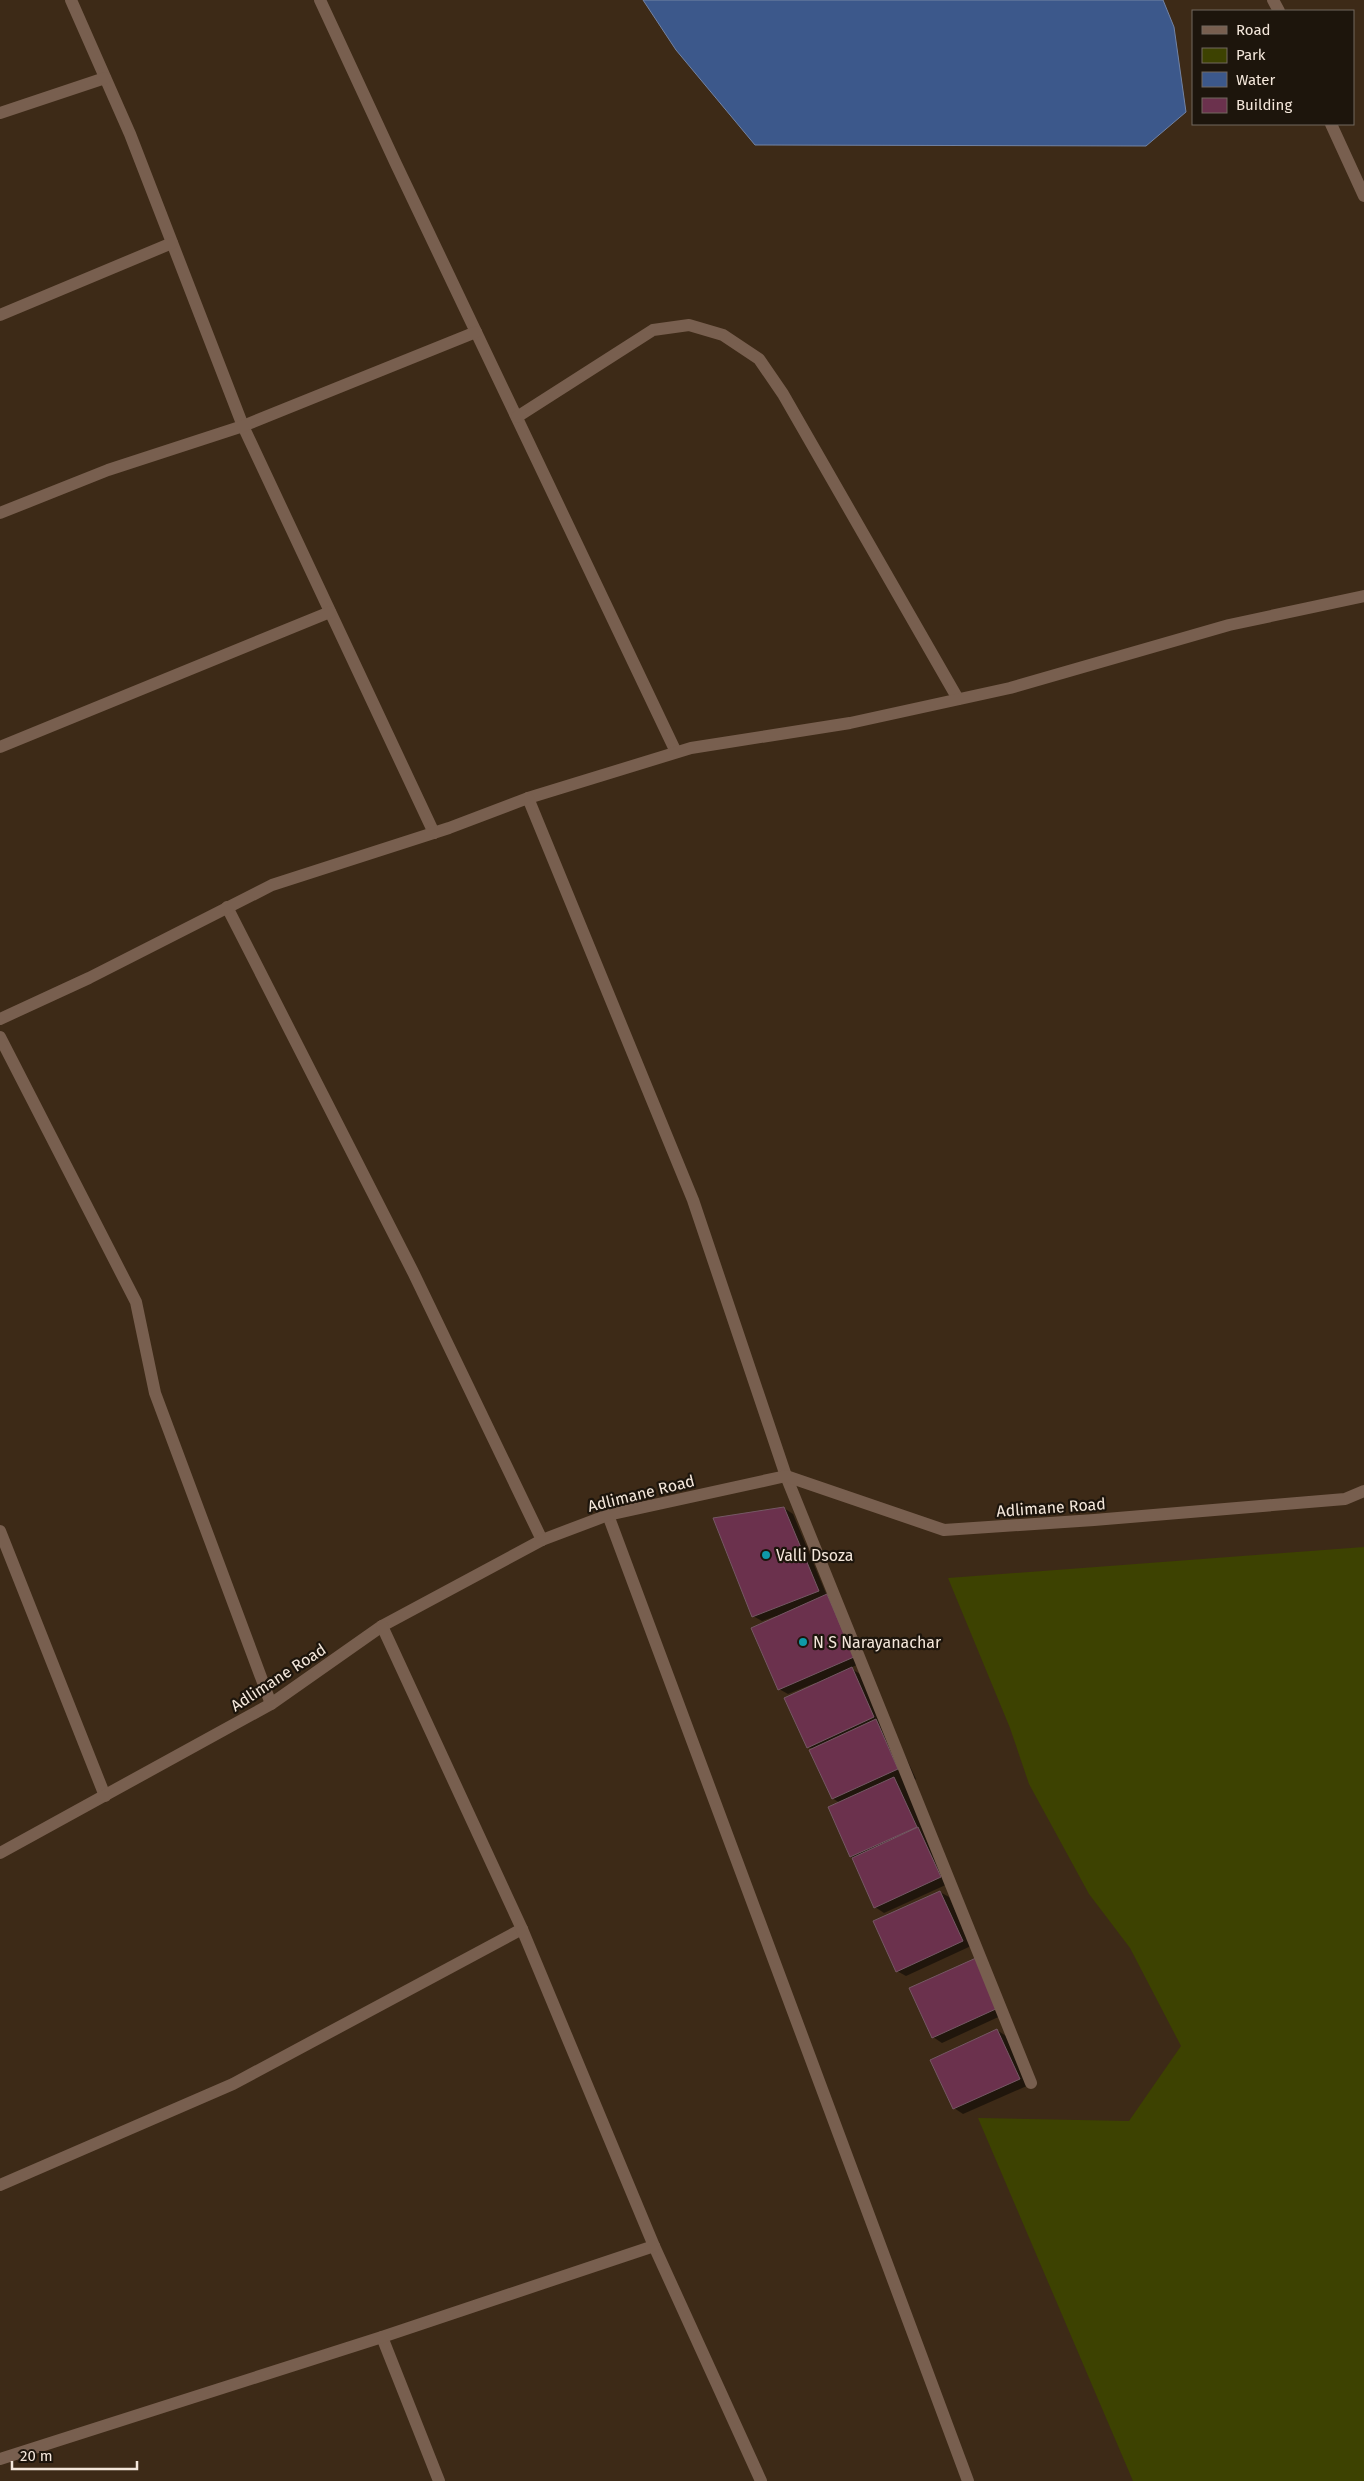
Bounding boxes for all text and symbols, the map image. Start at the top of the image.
legend [1192,10,1354,125]
text: Road [1236,21,1271,39]
text: Park [1236,46,1266,64]
text: Water [1236,71,1275,89]
text: Building [1236,96,1292,114]
street label: Adlimane Road [586,1471,697,1516]
street label: Adlimane Road [996,1494,1106,1521]
place label: Valli Dsoza [776,1546,853,1565]
marker: Valli Dsoza [760,1549,772,1561]
place label: N S Narayanachar [813,1633,942,1652]
marker: N S Narayanachar [797,1636,809,1648]
street label: Adlimane Road [227,1640,329,1715]
scale bar [12,2438,138,2470]
text: 20 m [20,2447,53,2465]

